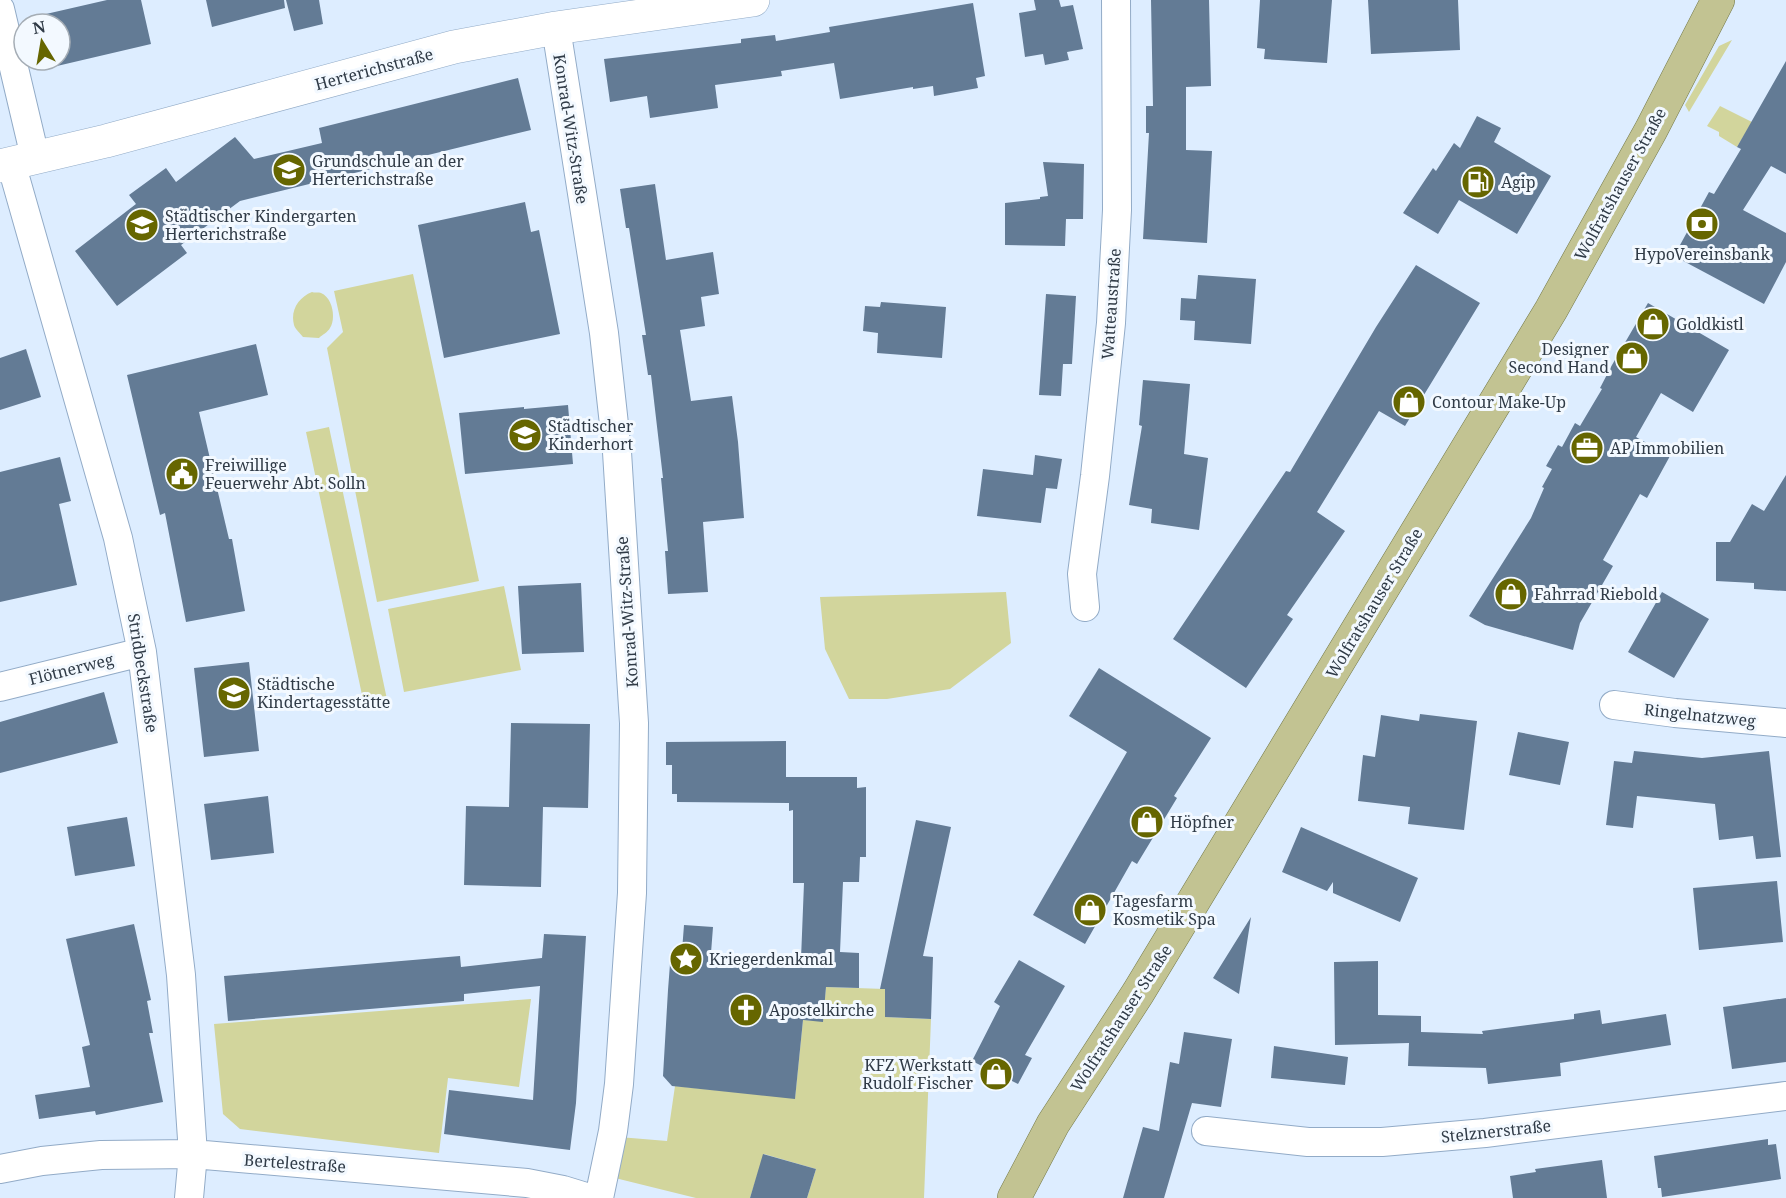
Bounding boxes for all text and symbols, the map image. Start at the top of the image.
north arrow [12,12,72,72]
text: N [31,15,48,39]
street label: Herterichstraße [312,43,436,95]
street label: Konrad-Witz-Straße [548,52,594,206]
street label: Wolfratshauser Straße [1569,104,1671,264]
place label: Grundschule an der Herterichstraße [312,150,464,190]
school or university icon: Grundschule an der Herterichstraße [271,152,307,188]
fuel station icon: Agip [1460,164,1496,200]
place label: Agip [1501,171,1536,193]
place label: Städtischer Kindergarten Herterichstraße [165,205,357,245]
bank icon: HypoVereinsbank [1684,206,1720,242]
school or university icon: Städtischer Kindergarten Herterichstraße [124,207,160,243]
place label: HypoVereinsbank [1634,243,1770,265]
street label: Watteaustraße [1096,248,1126,360]
shop icon: Goldkistl [1635,306,1671,342]
place label: Goldkistl [1676,313,1744,335]
place label: Designer Second Hand [1508,338,1609,378]
shop icon: Designer Second Hand [1614,340,1650,376]
shop icon: Contour Make-Up [1391,384,1427,420]
place label: Contour Make-Up [1432,391,1566,413]
place label: Städtischer Kinderhort [548,415,634,455]
school or university icon: Städtischer Kinderhort [507,417,543,453]
office icon: AP Immobilien [1569,430,1605,466]
place label: AP Immobilien [1610,437,1724,459]
place label: Freiwillige Feuerwehr Abt. Solln [205,454,366,494]
public building icon: Freiwillige Feuerwehr Abt. Solln [164,456,200,492]
street label: Wolfratshauser Straße [1320,524,1428,682]
street label: Konrad-Witz-Straße [611,536,643,688]
shop icon: Fahrrad Riebold [1493,576,1529,612]
place label: Fahrrad Riebold [1534,583,1658,605]
street label: Stridbeckstraße [123,612,163,734]
street label: Flötnerweg [26,648,116,690]
place label: Städtische Kindertagesstätte [257,673,390,713]
school or university icon: Städtische Kindertagesstätte [216,675,252,711]
street label: Ringelnatzweg [1643,698,1757,732]
shop icon: Höpfner [1129,804,1165,840]
place label: Höpfner [1170,811,1235,833]
place label: Tagesfarm Kosmetik Spa [1113,890,1216,930]
shop icon: Tagesfarm Kosmetik Spa [1072,892,1108,928]
street label: Wolfratshauser Straße [1065,940,1177,1096]
place icon: Kriegerdenkmal [668,941,704,977]
place label: Kriegerdenkmal [709,948,833,970]
church icon: Apostelkirche [728,992,764,1028]
place label: Apostelkirche [769,999,874,1021]
place label: KFZ Werkstatt Rudolf Fischer [862,1054,973,1094]
shop icon: KFZ Werkstatt Rudolf Fischer [978,1056,1014,1092]
street label: Stelznerstraße [1440,1114,1552,1148]
street label: Bertelestraße [243,1148,347,1178]

